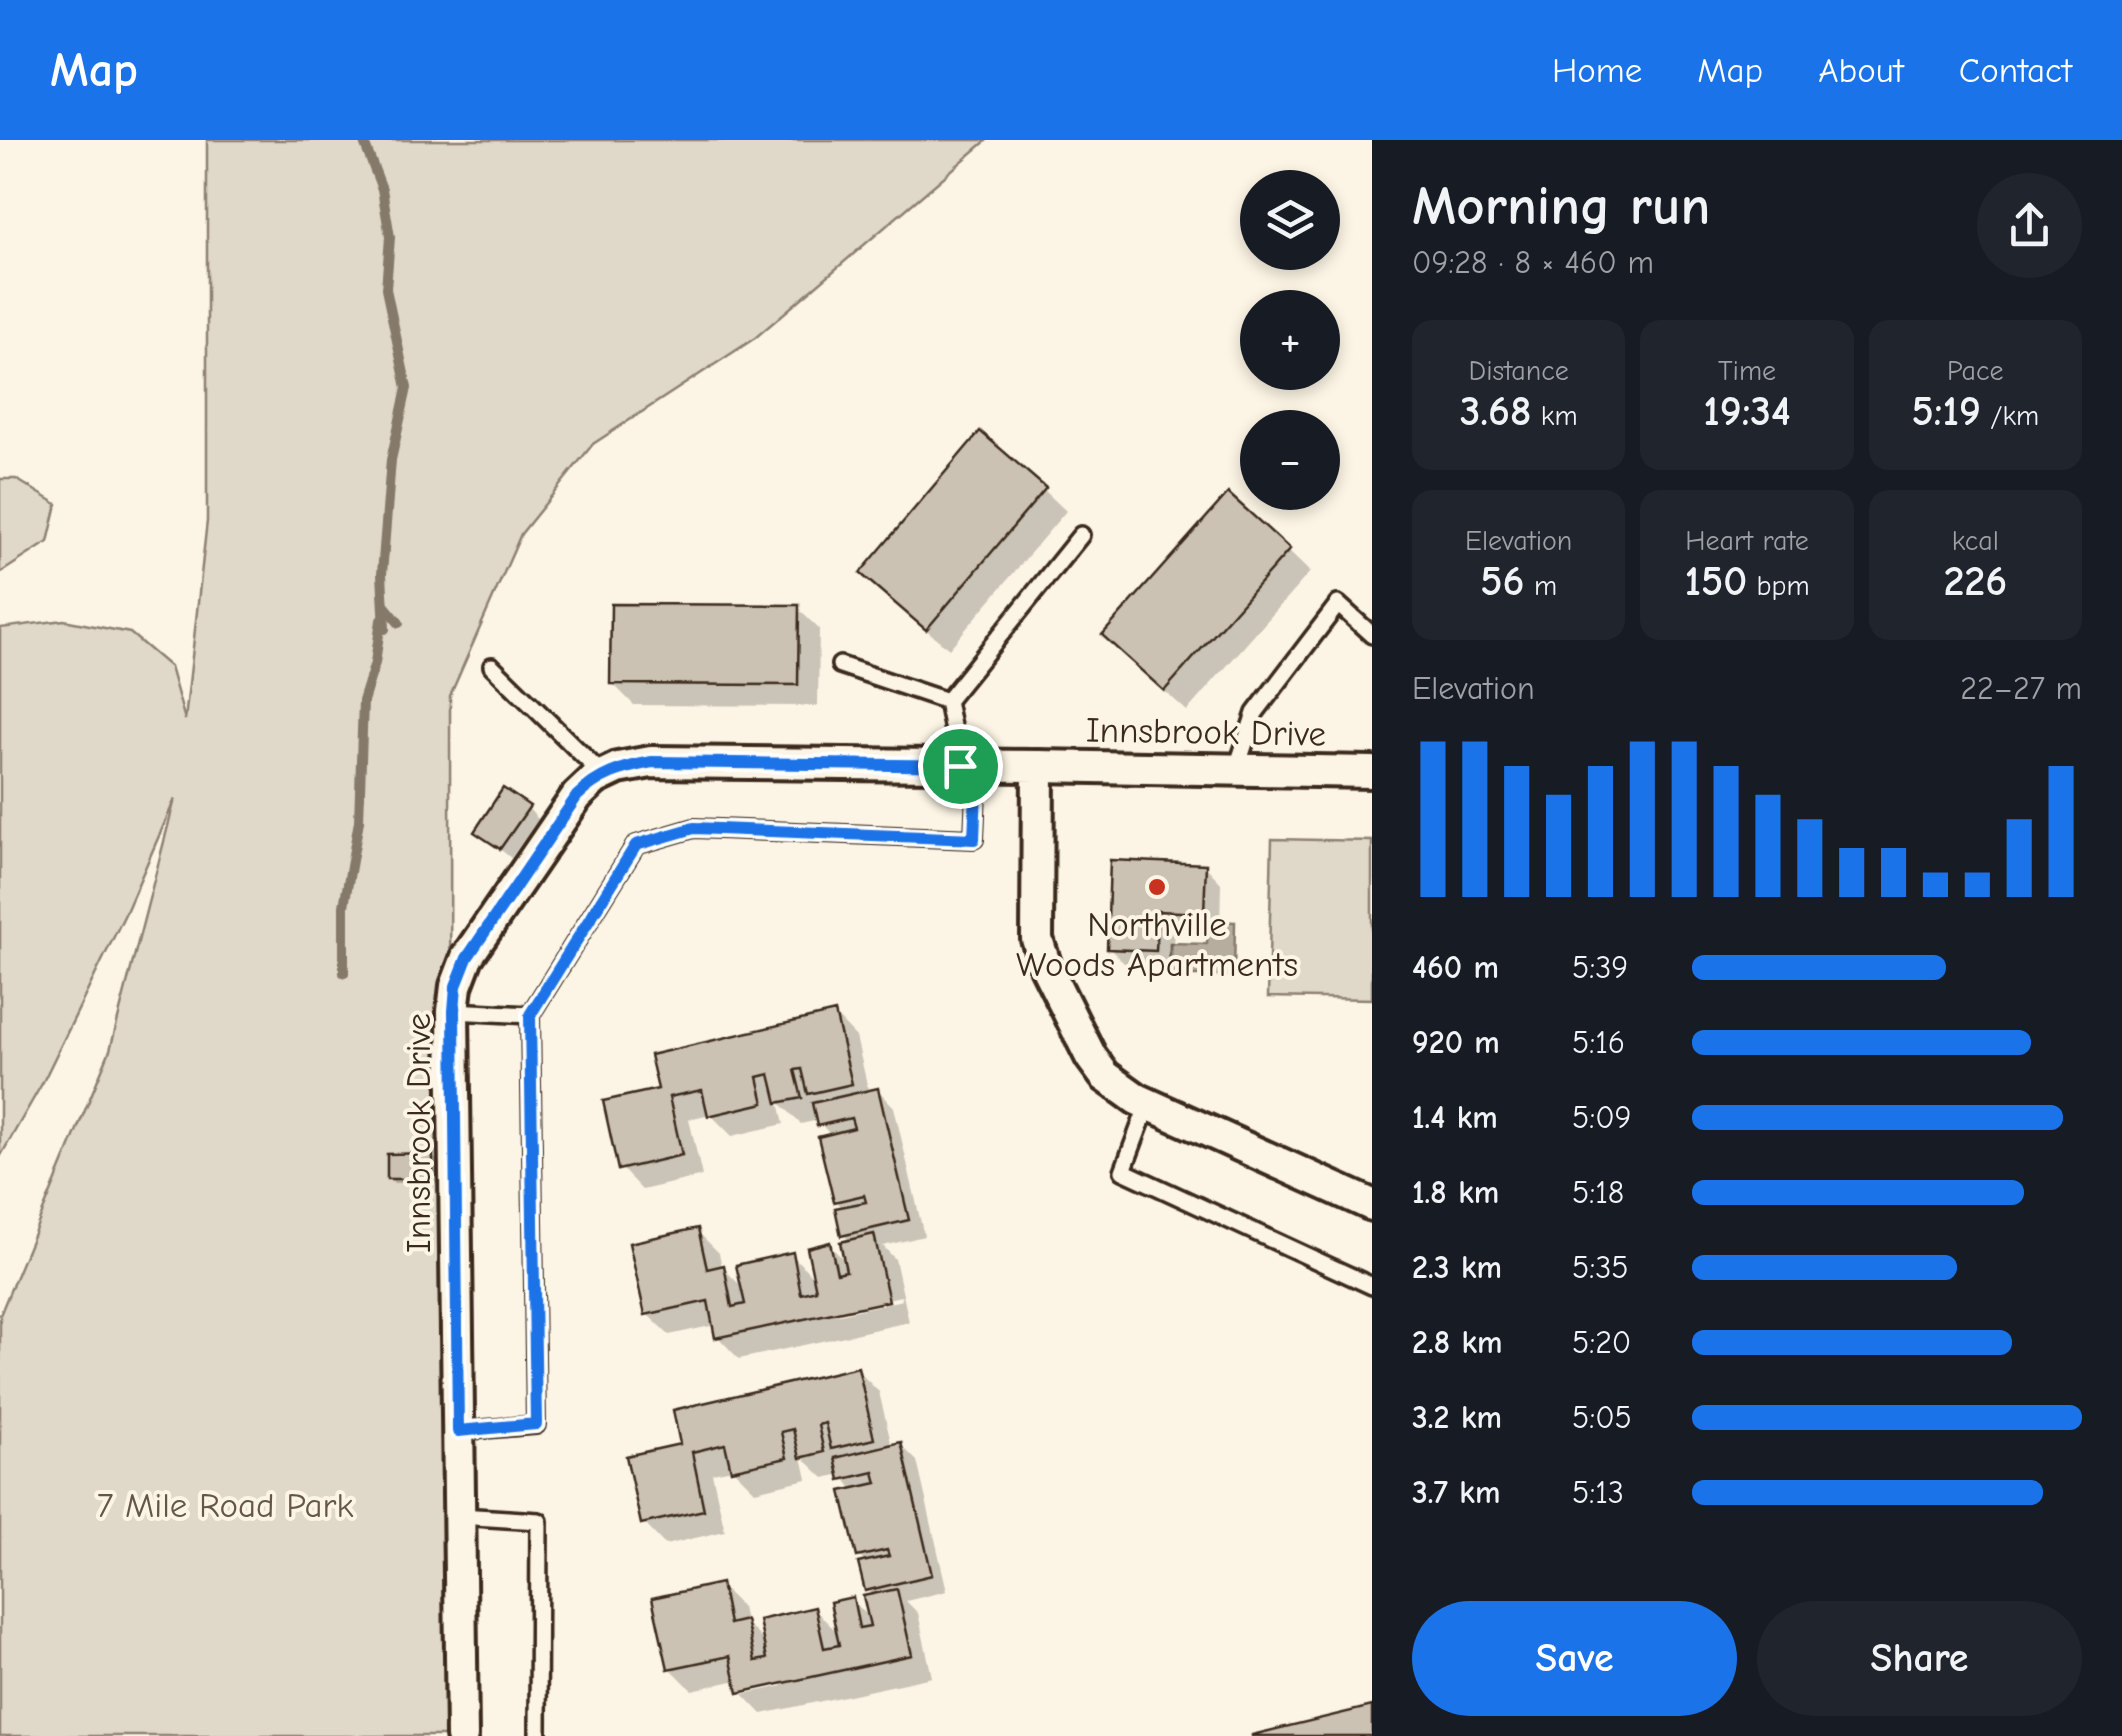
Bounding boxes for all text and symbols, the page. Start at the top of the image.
text: Map [50,43,138,98]
text: Home [1552,50,1642,91]
text: Map [1697,50,1763,91]
text: About [1818,50,1904,91]
text: Contact [1959,50,2072,91]
map controls [1240,170,1340,510]
button: layers [1240,170,1340,270]
button: share [1977,173,2082,278]
text: Morning run [1412,174,1710,238]
text: 09:28 · 8 × 460 m [1412,244,1654,281]
button: + [1240,290,1340,390]
text: Distance [1469,355,1569,387]
text: Time [1718,355,1776,387]
text: Pace [1947,355,2004,387]
text: 3.68 [1460,387,1532,436]
text: 19:34 [1703,387,1791,436]
text: 5:19 [1911,387,1981,436]
text: km [1532,400,1578,432]
text: /km [1981,400,2039,432]
button: − [1240,410,1340,510]
text: Elevation [1465,525,1572,557]
text: Heart rate [1685,525,1809,557]
text: kcal [1952,525,1999,557]
text: 56 [1480,557,1525,606]
text: 150 [1684,557,1747,606]
text: 226 [1943,557,2007,606]
text: m [1525,570,1557,602]
text: bpm [1747,570,1810,602]
text: Elevation [1412,670,1535,707]
text: 22–27 m [1960,670,2082,707]
street label: Innsbrook Drive [1086,709,1326,755]
pin [918,724,1003,809]
icon: arrive [933,739,988,794]
marker: Northville Woods Apartments [1146,876,1168,898]
place label: Northville Woods Apartments [1016,904,1298,985]
text: 460 m [1412,949,1499,986]
text: 5:39 [1572,949,1628,986]
street label: Innsbrook Drive [398,1013,439,1253]
text: 920 m [1412,1024,1500,1061]
text: 5:16 [1572,1024,1625,1061]
text: 1.4 km [1412,1099,1498,1136]
text: 5:09 [1572,1099,1632,1136]
text: 1.8 km [1412,1174,1499,1211]
text: 5:18 [1572,1174,1624,1211]
text: 2.3 km [1412,1249,1502,1286]
text: 5:35 [1572,1249,1629,1286]
text: 2.8 km [1412,1324,1503,1361]
text: 5:20 [1572,1324,1631,1361]
text: 3.2 km [1412,1399,1502,1436]
text: 5:05 [1572,1399,1632,1436]
text: 3.7 km [1412,1474,1500,1511]
text: 5:13 [1572,1474,1624,1511]
park label: 7 Mile Road Park [97,1485,353,1526]
button: Save [1412,1601,1737,1716]
button: Share [1757,1601,2082,1716]

